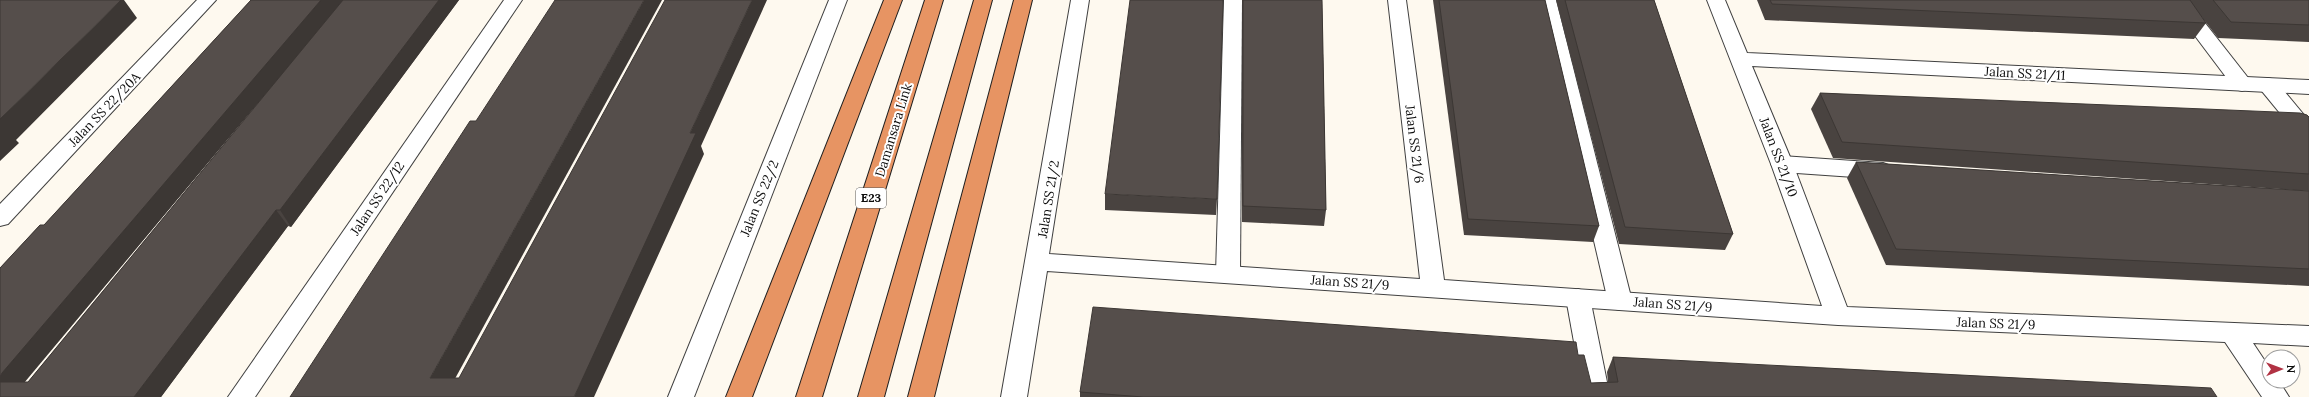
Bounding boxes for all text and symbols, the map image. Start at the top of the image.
street label: Jalan SS 21/11 [1983,63,2066,84]
street label: Jalan SS 22/20A [64,68,145,151]
street label: Damansara Link [871,81,916,179]
street label: Jalan SS 21/6 [1401,103,1428,184]
street label: Jalan SS 21/10 [1755,114,1802,200]
street label: Jalan SS 22/12 [346,158,408,239]
street label: Jalan SS 22/2 [736,158,782,240]
street label: Jalan SS 21/2 [1034,159,1063,240]
road number: E23 [856,188,886,208]
street label: Jalan SS 21/9 [1309,271,1390,294]
street label: Jalan SS 21/9 [1632,293,1713,316]
street label: Jalan SS 21/9 [1955,314,2036,333]
north arrow [2261,349,2301,389]
text: N [2284,364,2298,374]

